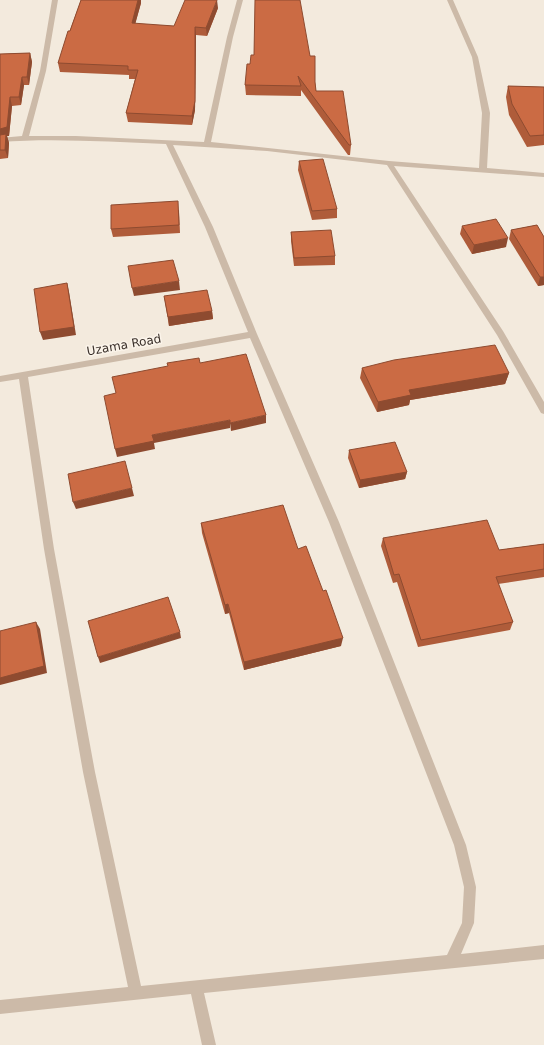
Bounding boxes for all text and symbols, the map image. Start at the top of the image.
street label: Uzama Road [86,332,162,358]

